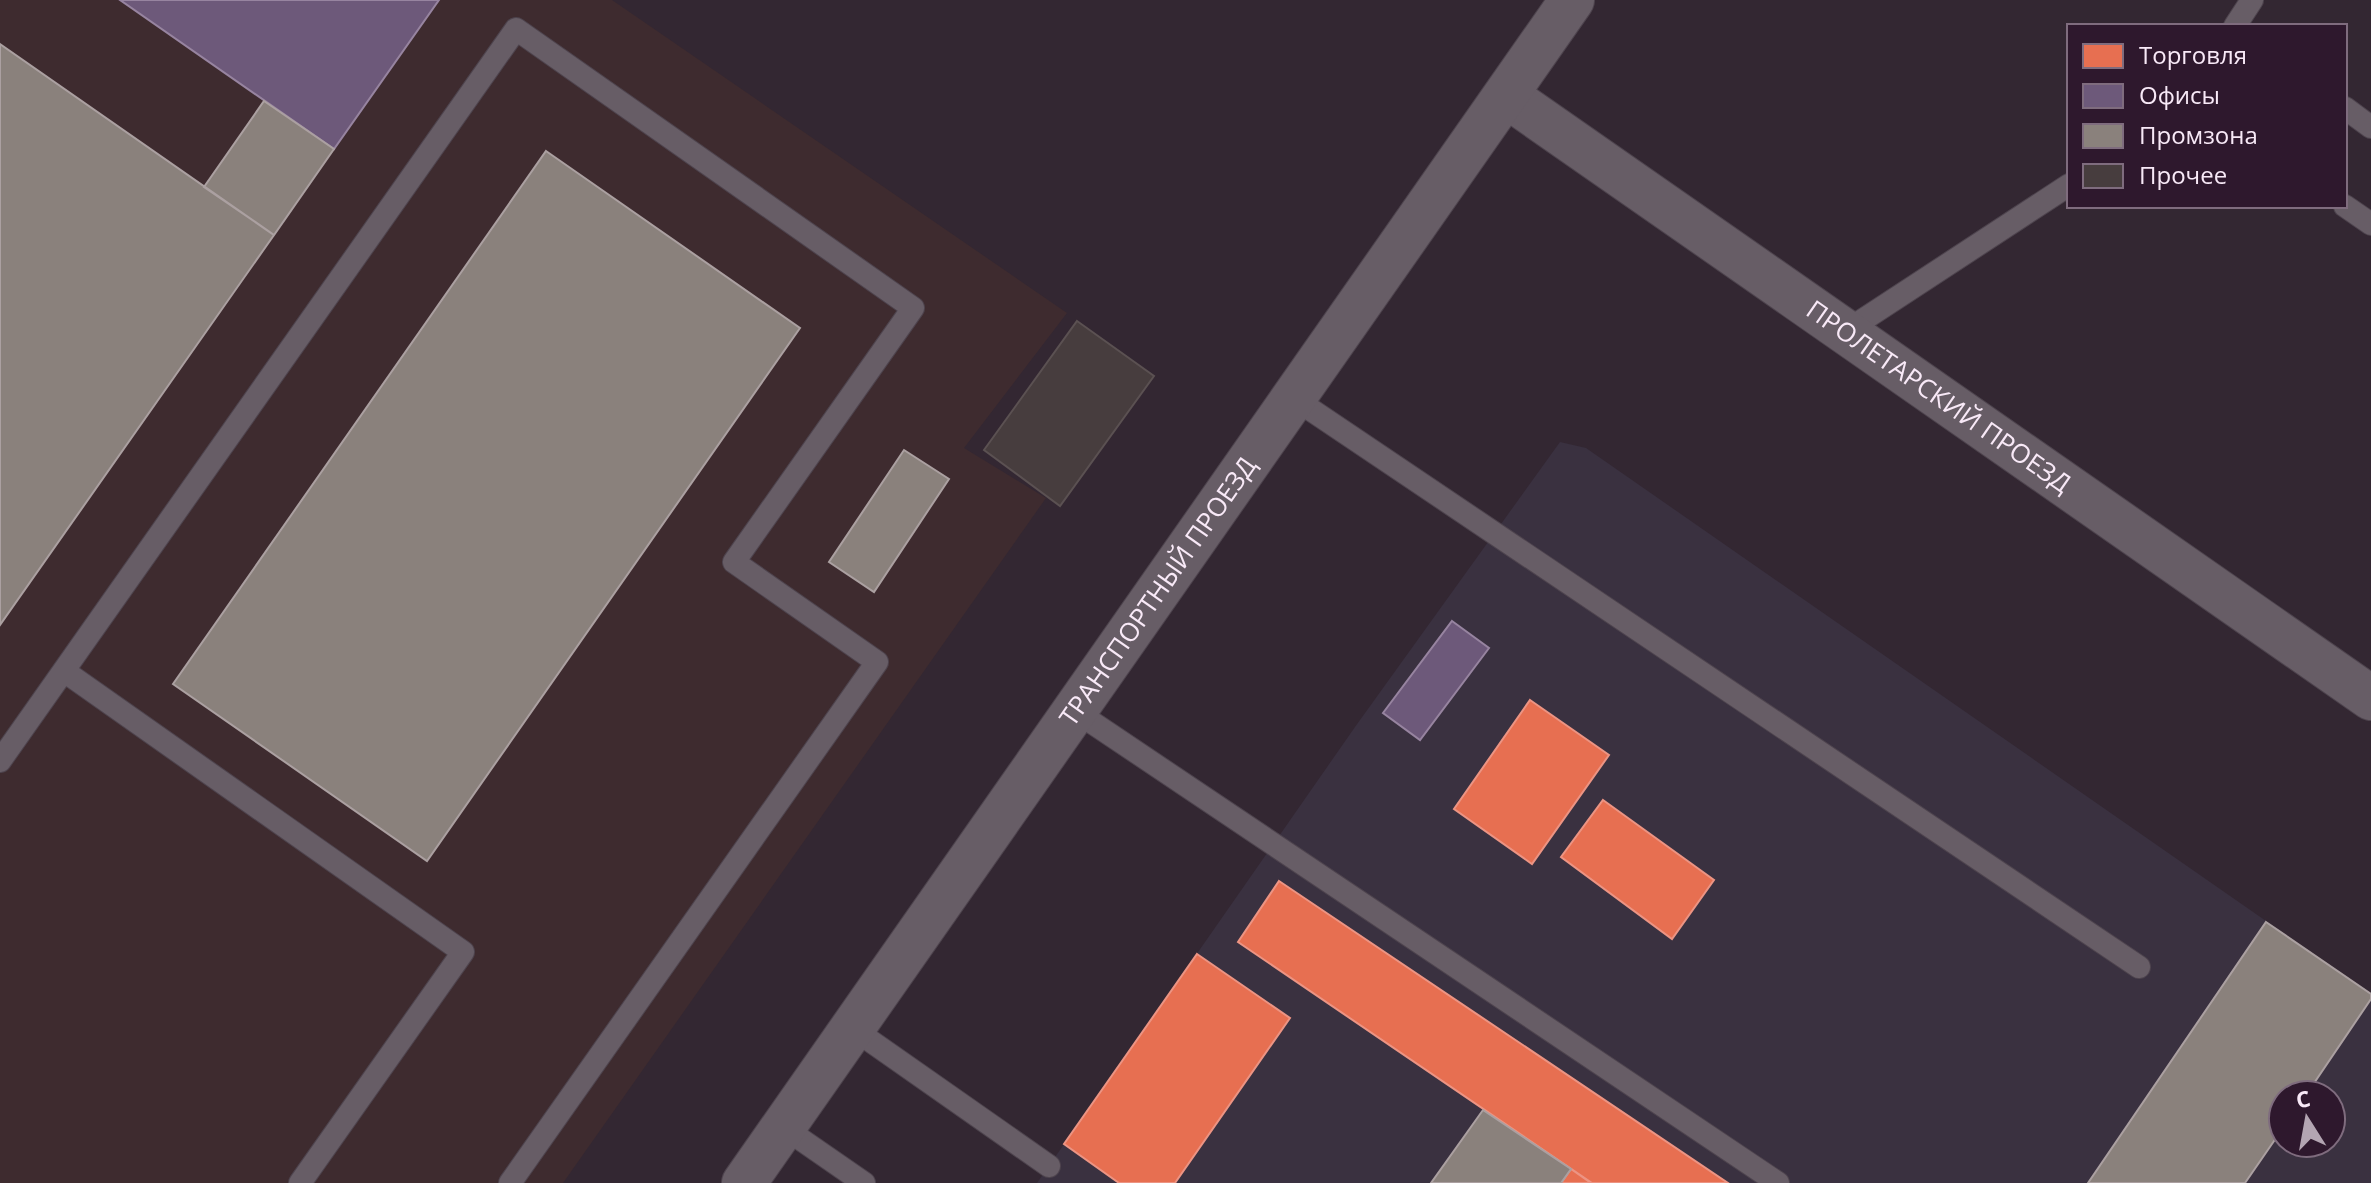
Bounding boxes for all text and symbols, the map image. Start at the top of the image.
legend [2067,24,2347,208]
text: Торговля [2139,38,2247,71]
text: Офисы [2139,78,2220,111]
text: Промзона [2139,118,2258,151]
text: Прочее [2139,158,2227,191]
street label: ПРОЛЕТАРСКИЙ ПРОЕЗД [1800,291,2079,501]
street label: ТРАНСПОРТНЫЙ ПРОЕЗД [1050,449,1264,733]
north arrow [2267,1079,2347,1159]
text: С [2293,1082,2313,1114]

